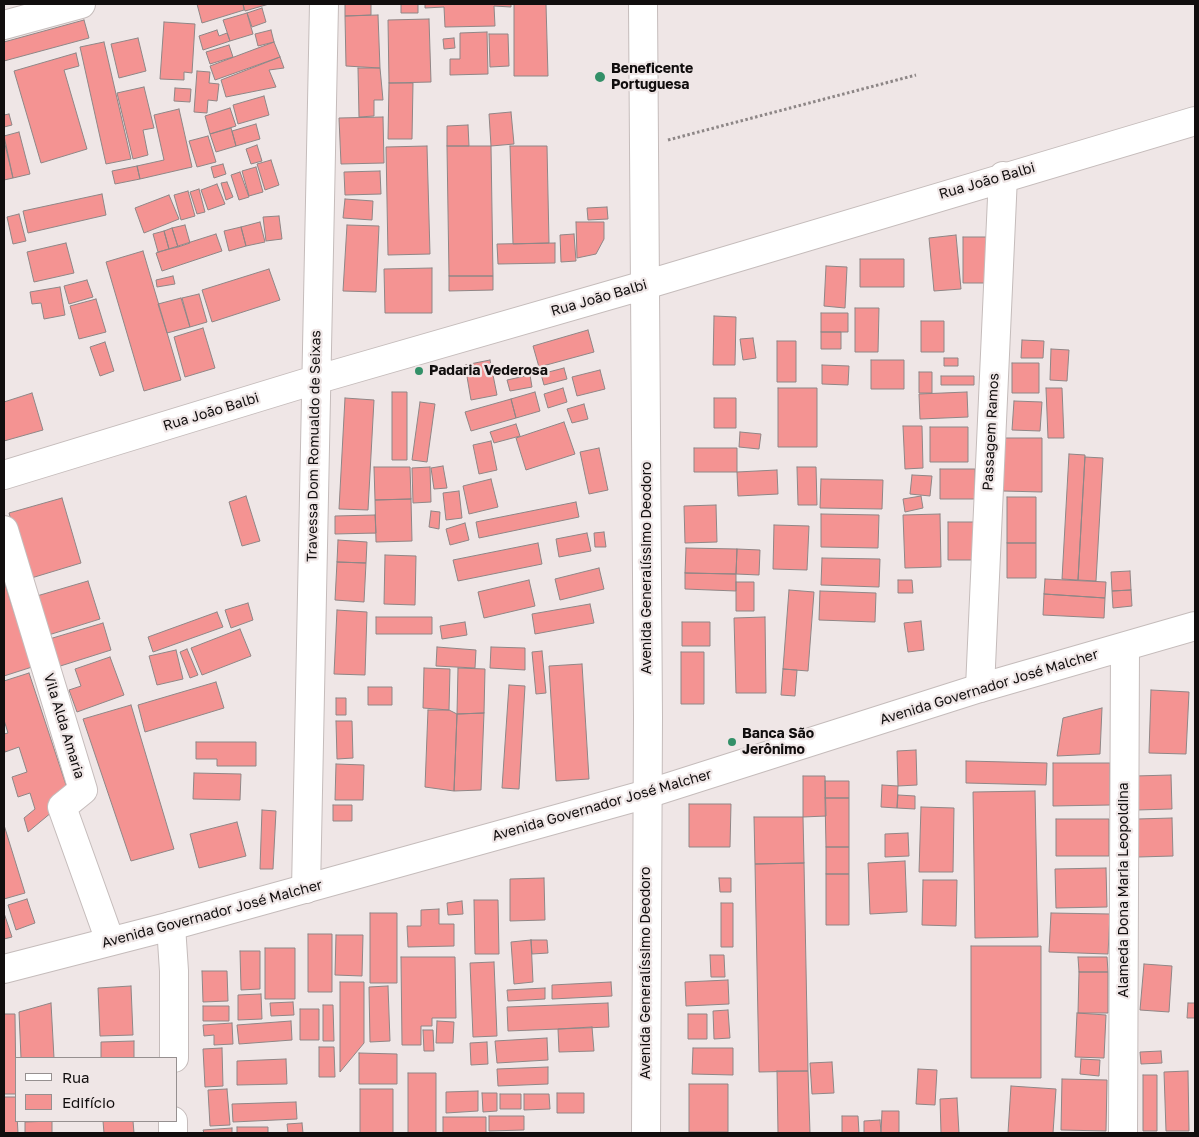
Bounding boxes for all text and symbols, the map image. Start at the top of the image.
place label: Beneficente Portuguesa [611,61,693,94]
marker: Beneficente Portuguesa [593,70,607,84]
street label: Rua João Balbi [937,159,1037,203]
street label: Rua João Balbi [549,276,649,320]
street label: Travessa Dom Romualdo de Seixas [304,330,324,562]
place label: Padaria Vederosa [429,363,548,379]
marker: Padaria Vederosa [413,365,425,377]
street label: Passagem Ramos [980,373,1002,491]
street label: Rua João Balbi [161,389,261,435]
street label: Avenida Generalíssimo Deodoro [639,462,655,674]
street label: Avenida Governador José Malcher [878,646,1100,728]
street label: Vila Alda Amaria [40,671,88,781]
place label: Banca São Jerônimo [742,726,814,759]
marker: Banca São Jerônimo [726,736,738,748]
street label: Avenida Governador José Malcher [490,766,714,844]
street label: Alameda Dona Maria Leopoldina [1116,782,1132,998]
street label: Avenida Generalíssimo Deodoro [638,867,654,1079]
street label: Avenida Governador José Malcher [100,876,324,952]
legend [15,1057,178,1122]
text: Rua [62,1068,89,1086]
text: Edifício [62,1093,115,1111]

